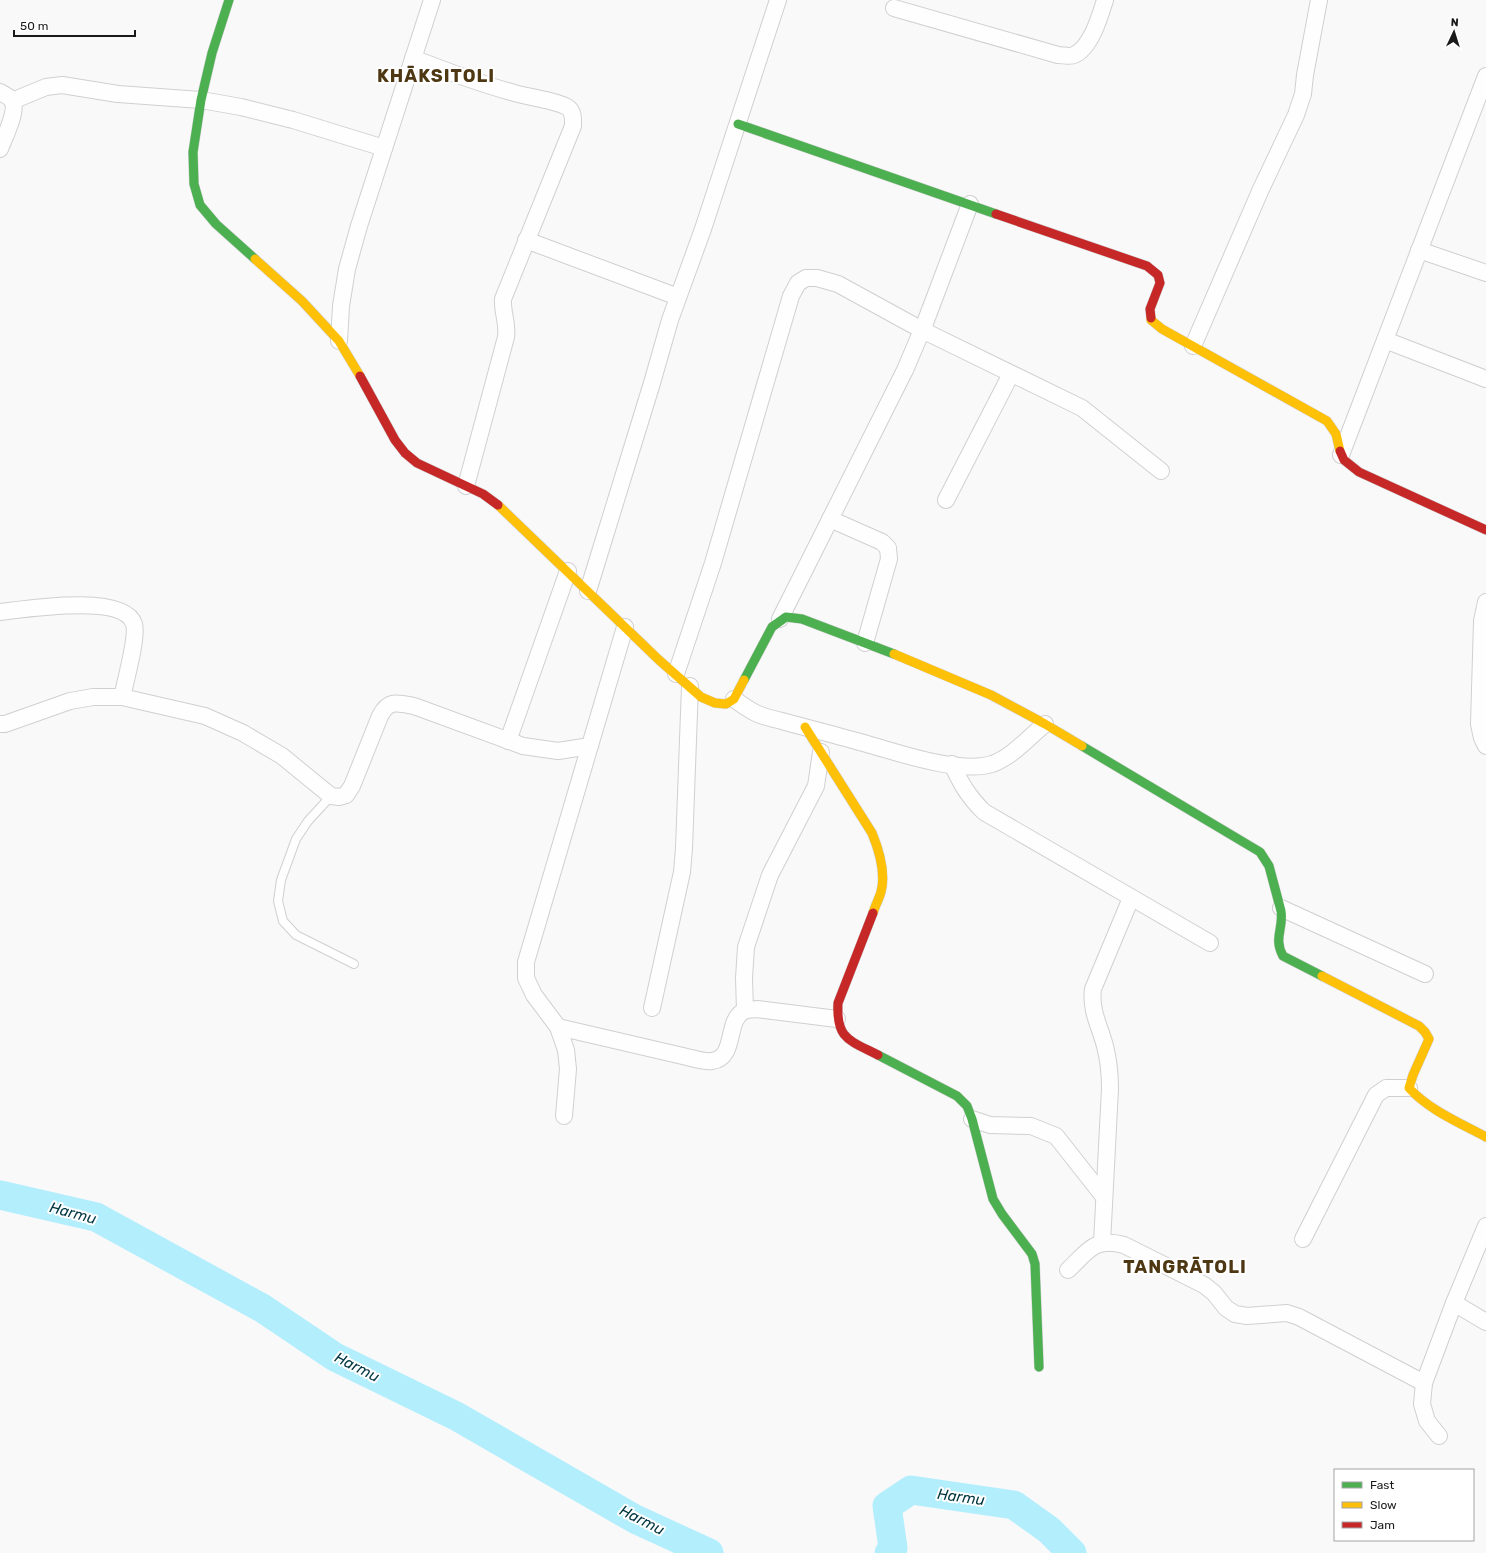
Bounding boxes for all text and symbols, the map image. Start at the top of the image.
scale bar [14,12,135,38]
north arrow [1434,12,1474,52]
text: N [1450,16,1459,29]
text: 50 m [20,19,48,33]
district label: KHĀKSITOLI [377,65,495,87]
water label: Harmu [48,1198,98,1228]
district label: TANGRĀTOLI [1123,1256,1247,1278]
water label: Harmu [332,1348,382,1386]
legend [1334,1469,1474,1541]
text: Fast [1370,1478,1394,1492]
water label: Harmu [936,1485,986,1509]
text: Slow [1370,1498,1397,1512]
water label: Harmu [617,1501,667,1539]
text: Jam [1370,1518,1395,1532]

